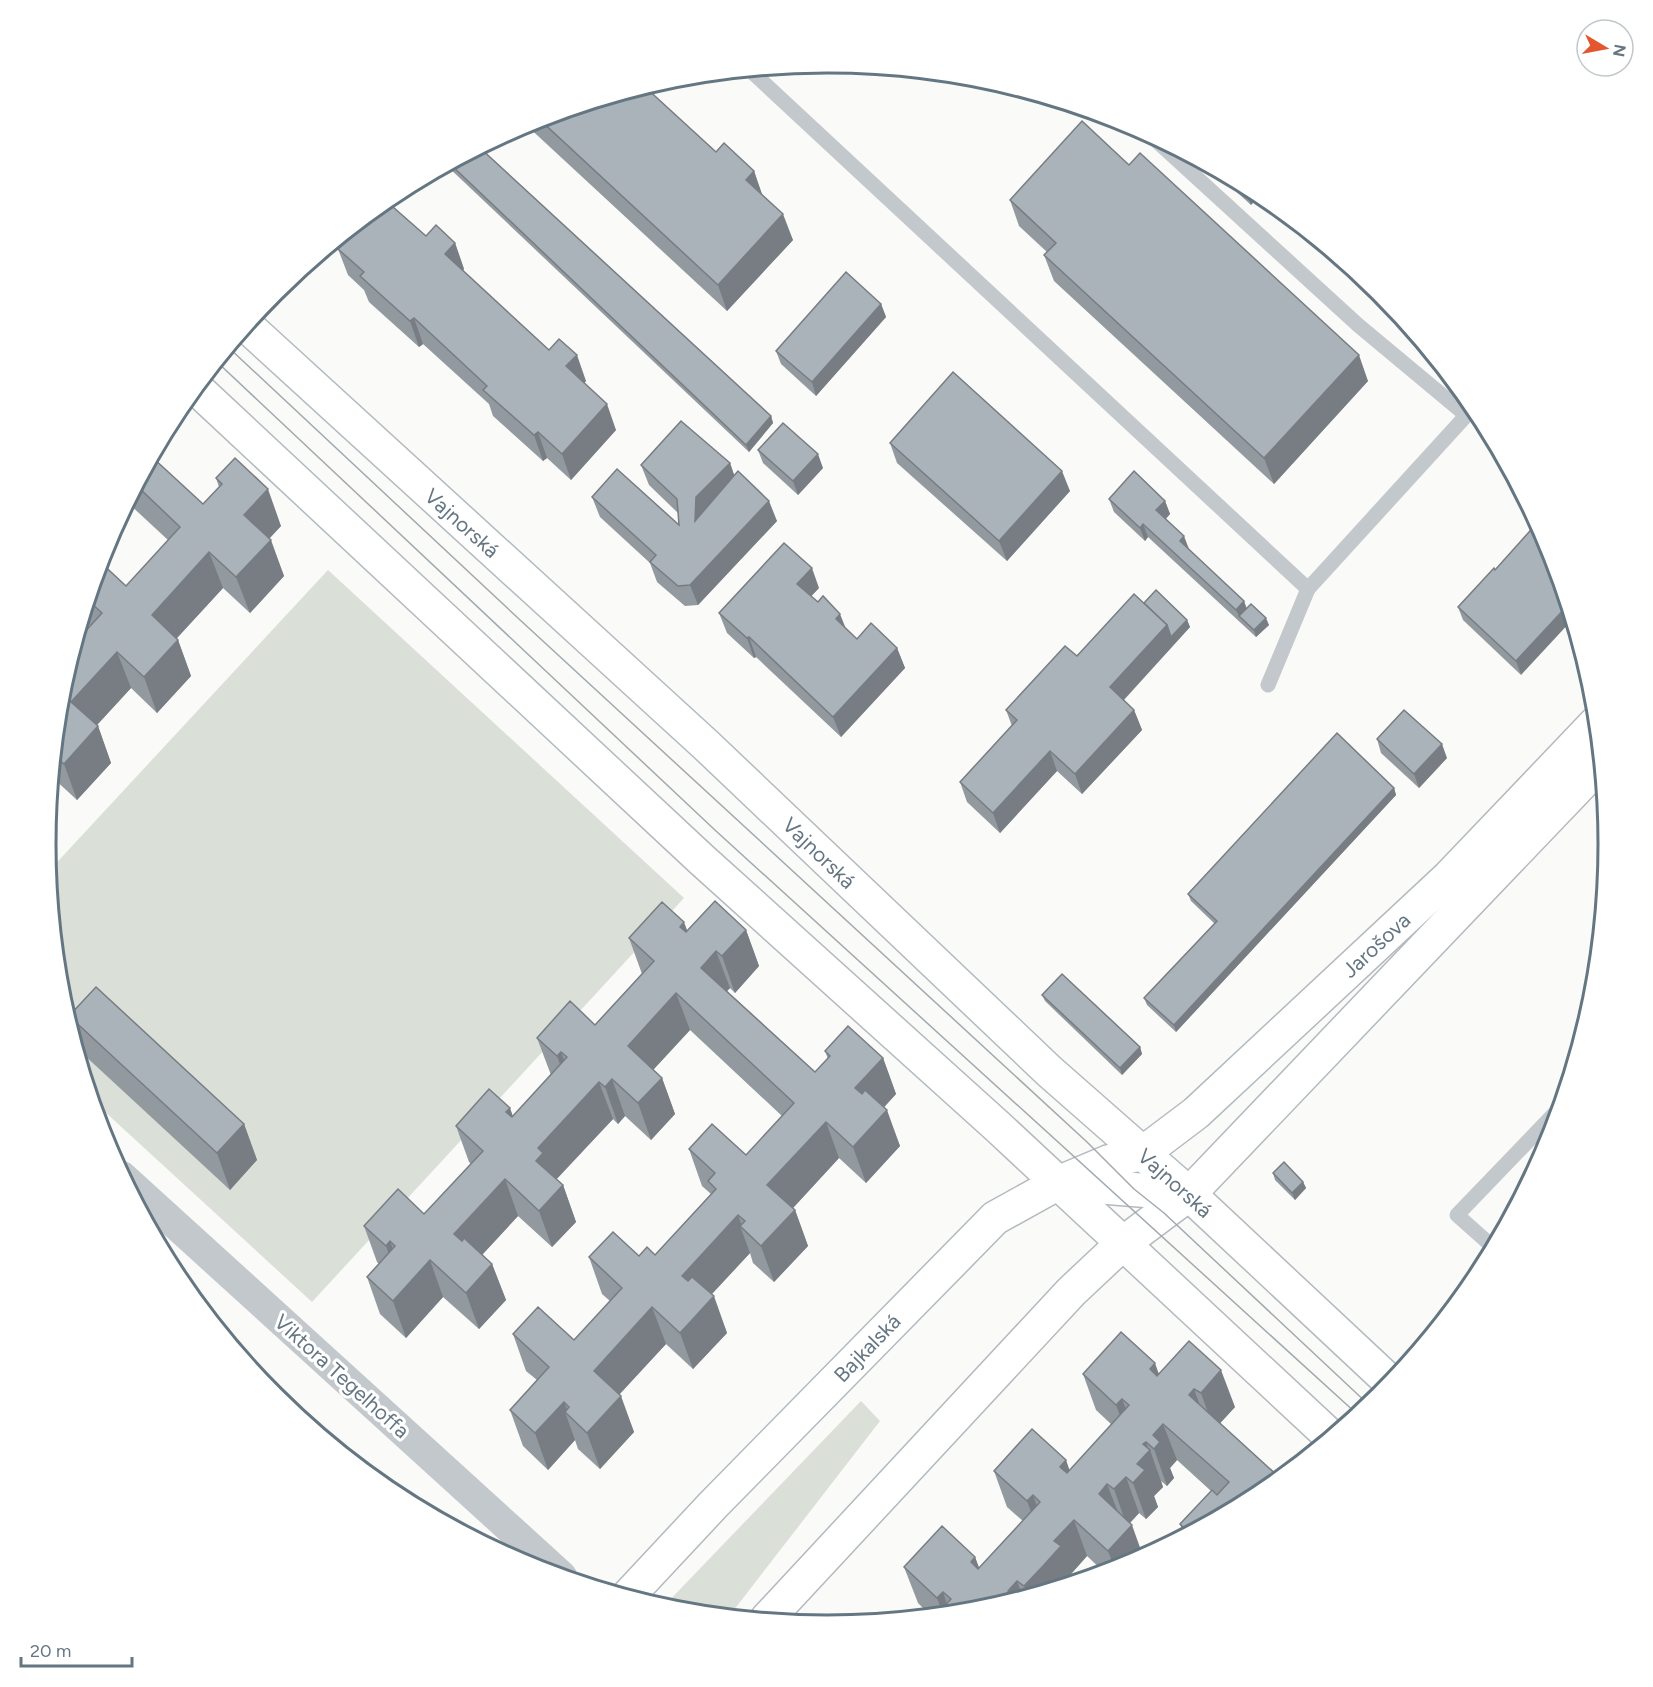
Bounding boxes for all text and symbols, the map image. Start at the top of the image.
north arrow [1575,18,1635,78]
text: N [1609,43,1630,58]
street label: Vajnorská [420,483,504,563]
street label: Vajnorská [777,812,861,894]
street label: Jarošova [1337,907,1415,983]
street label: Vajnorská [1133,1143,1217,1223]
street label: Viktora Tegelhoffa [269,1309,415,1443]
street label: Bajkalská [829,1309,905,1387]
scale bar [21,1630,132,1668]
text: 20 m [30,1640,71,1662]

